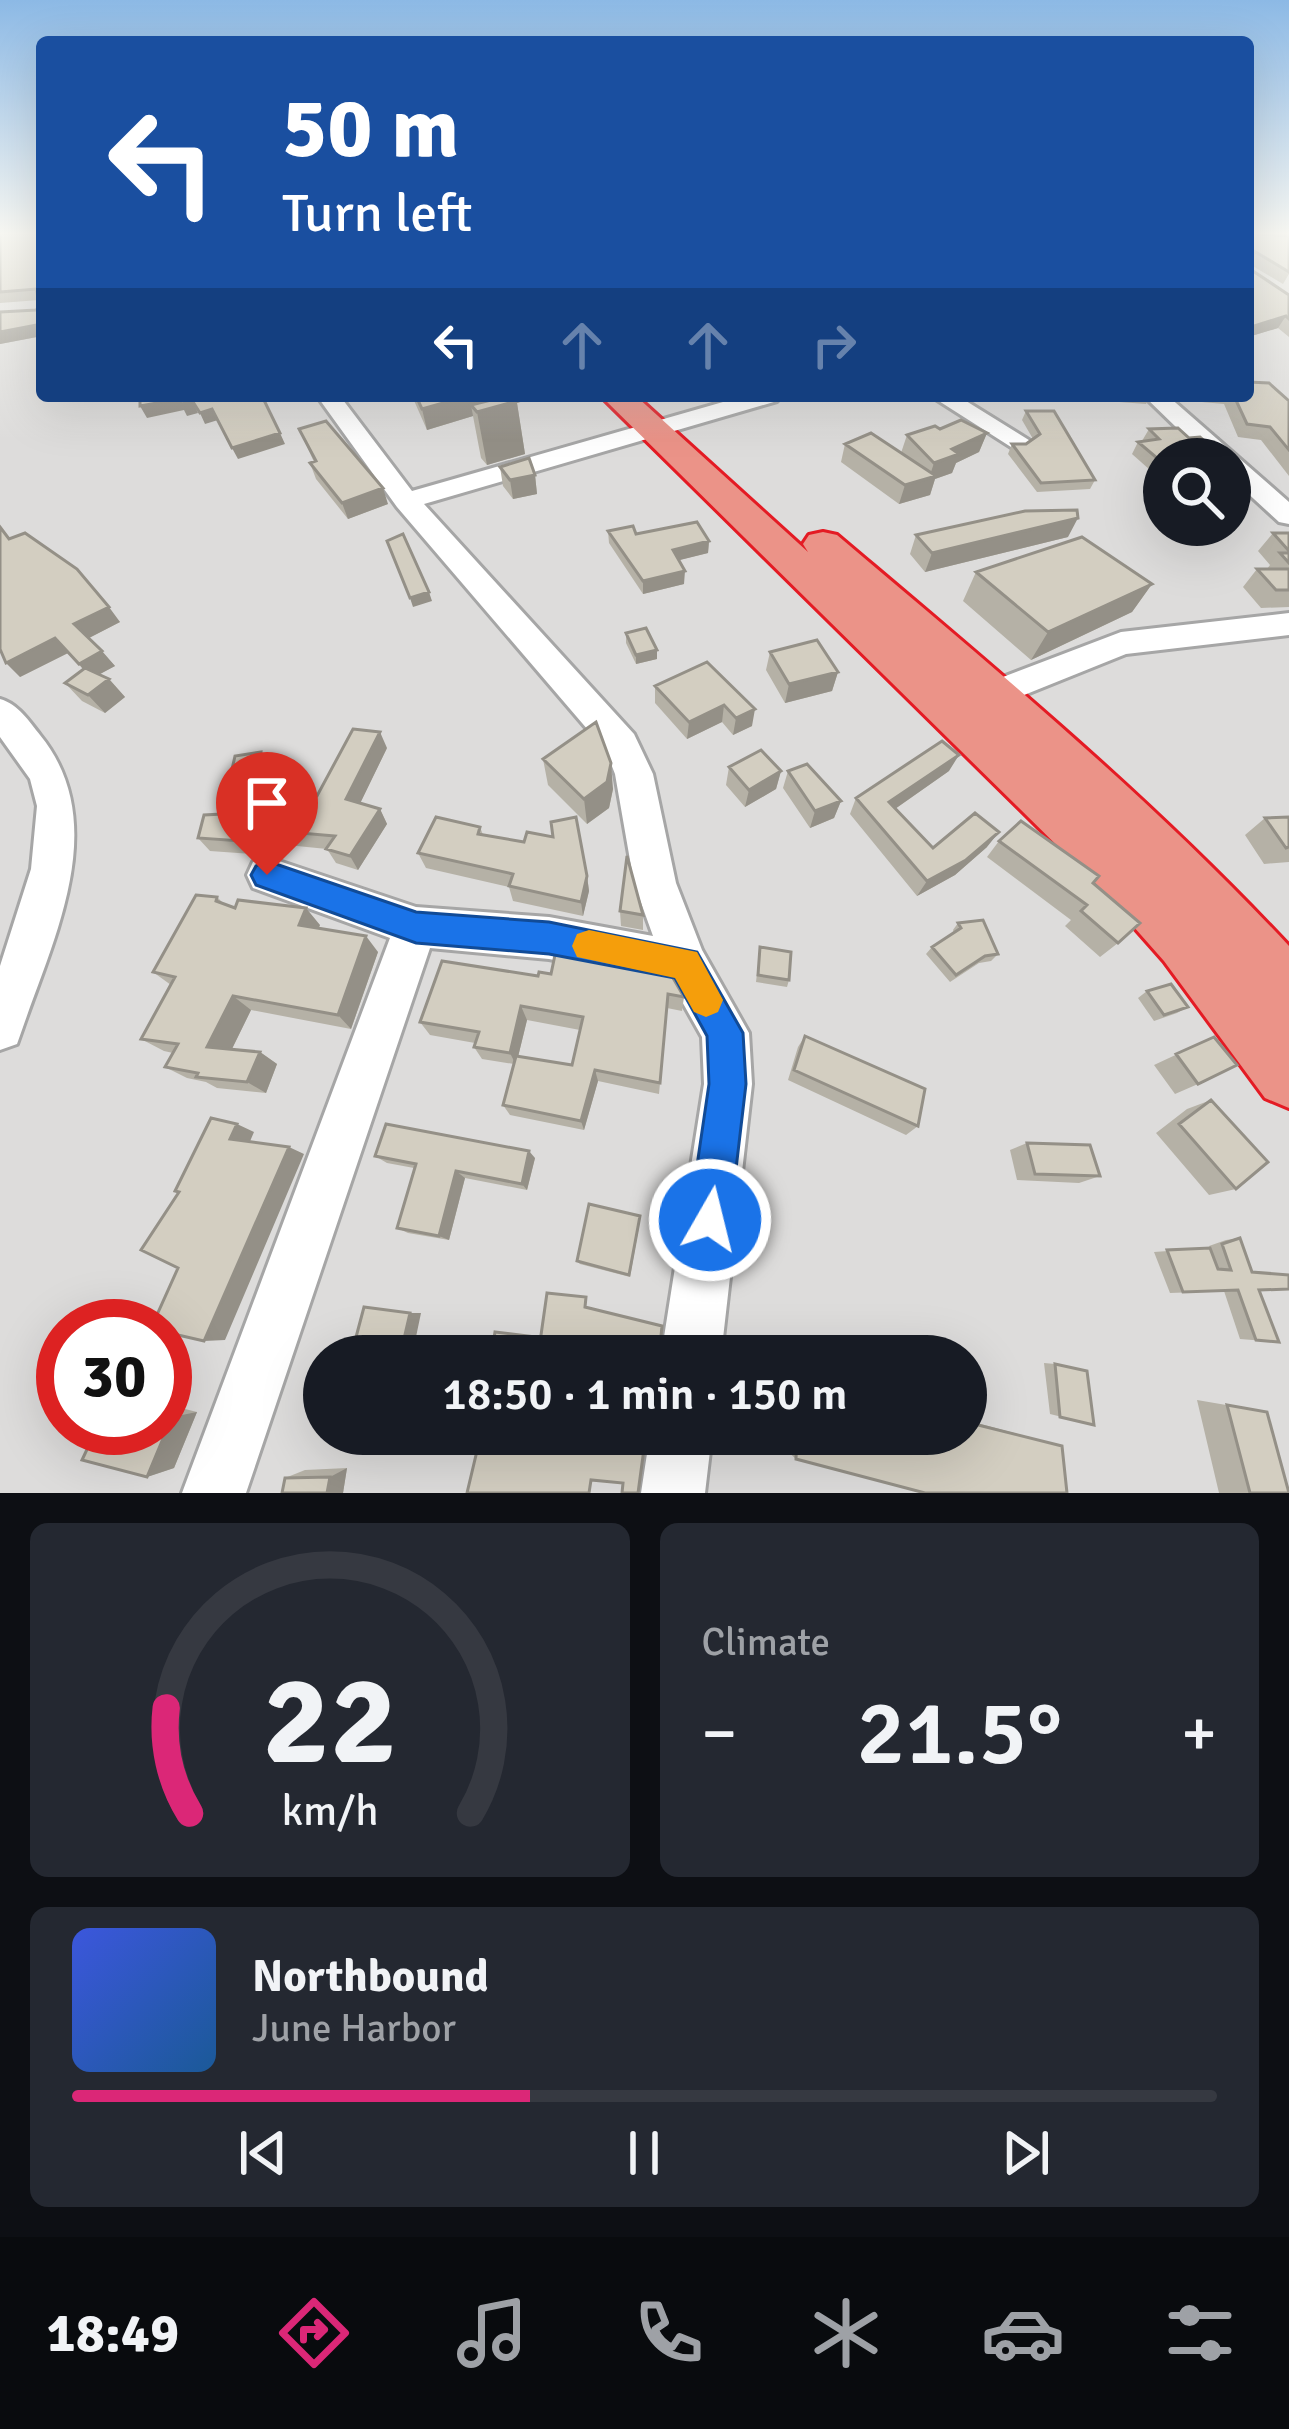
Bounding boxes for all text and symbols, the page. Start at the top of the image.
text: 50 m [282,77,459,181]
icon: left [84,84,240,240]
text: Turn left [282,180,472,247]
icon: left [423,312,489,378]
icon: ahead [549,312,615,378]
icon: ahead [675,312,741,378]
icon: right [801,312,867,378]
map controls [1143,438,1251,546]
button: search [1143,438,1251,546]
pin [216,752,318,875]
icon: arrive [234,770,300,836]
position arrow [647,1157,773,1283]
speed limit sign: 30 [36,1299,192,1455]
text: 18:50 · 1 min · 150 m [443,1367,847,1422]
text: Climate [702,1618,830,1666]
text: 22 [262,1645,397,1798]
text: 21.5° [857,1678,1062,1789]
text: − [702,1693,737,1774]
text: + [1181,1693,1217,1774]
text: km/h [281,1785,378,1838]
text: Northbound [252,1949,489,2004]
text: June Harbor [252,2004,456,2052]
icon: previous [230,2120,296,2186]
icon: pause [611,2120,677,2186]
icon: next [993,2120,1059,2186]
icon: directions [272,2291,356,2375]
icon: music [450,2291,534,2375]
icon: phone [627,2291,711,2375]
icon: climate [804,2291,888,2375]
icon: car [981,2291,1065,2375]
icon: filters [1158,2291,1242,2375]
text: 18:49 [47,2300,179,2367]

